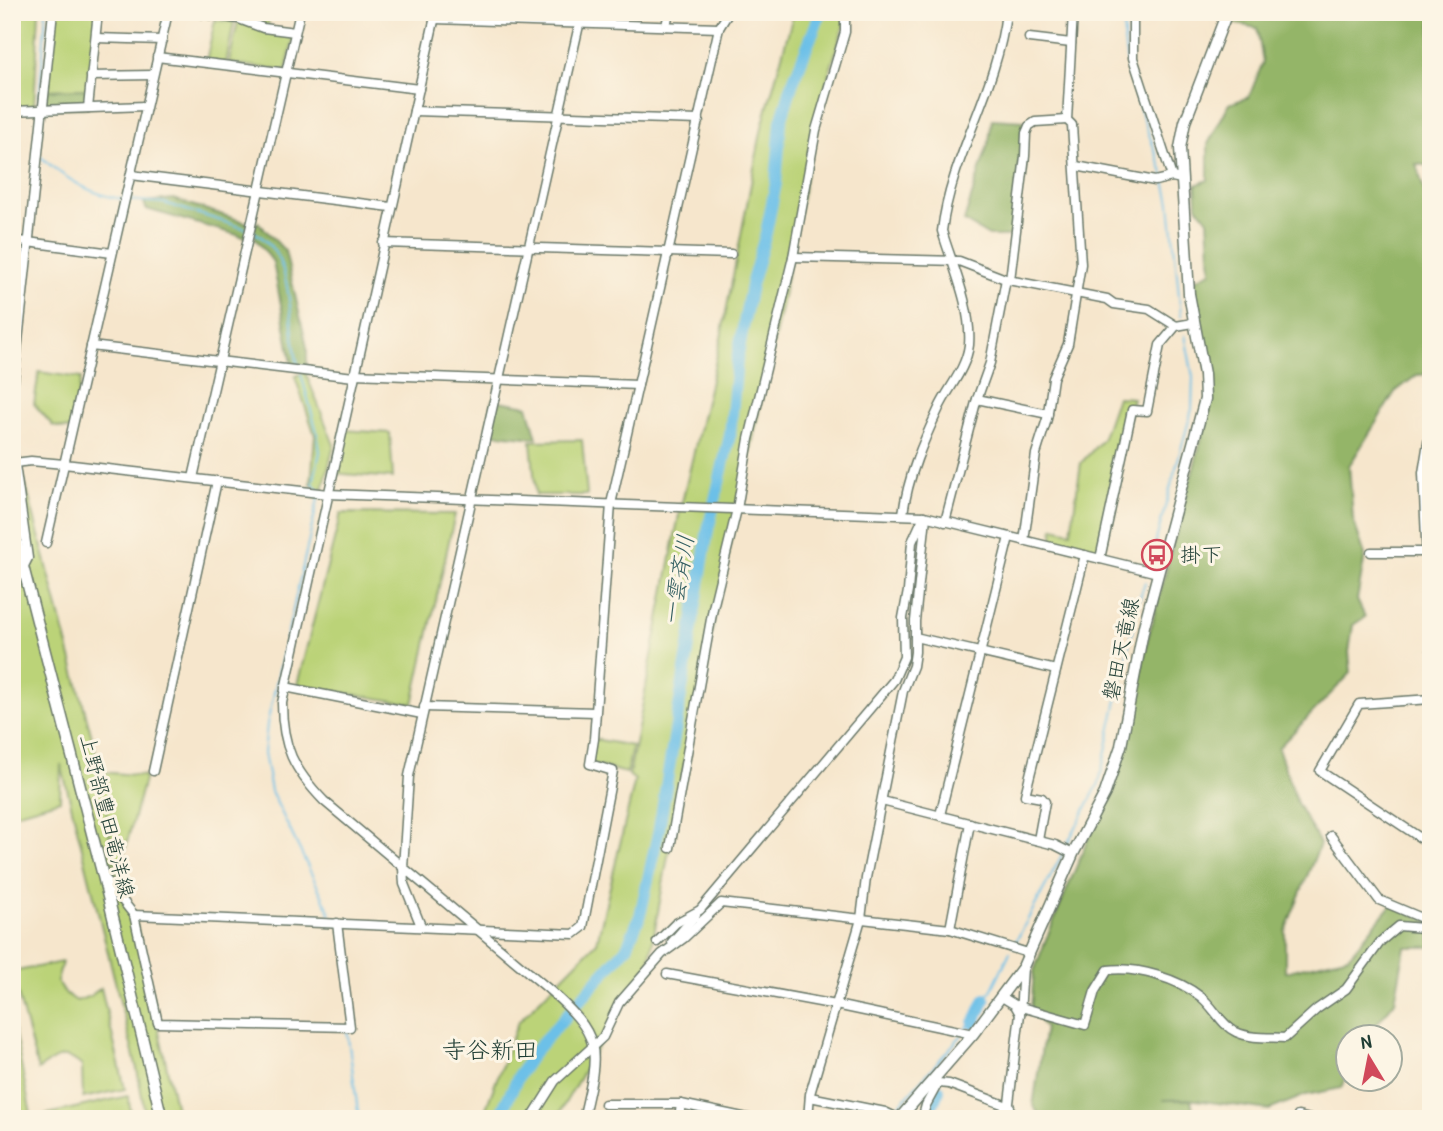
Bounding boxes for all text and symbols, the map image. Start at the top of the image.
water label: 一雲斉川 [654,532,701,628]
bus stop icon: 掛下 [1140,538,1174,572]
place label: 掛下 [1180,540,1222,569]
street label: 磐田天竜線 [1095,595,1146,703]
street label: 上野部豊田竜洋線 [73,731,142,901]
north arrow [1334,1023,1404,1092]
text: N [1359,1028,1373,1055]
district label: 寺谷新田 [442,1033,538,1065]

